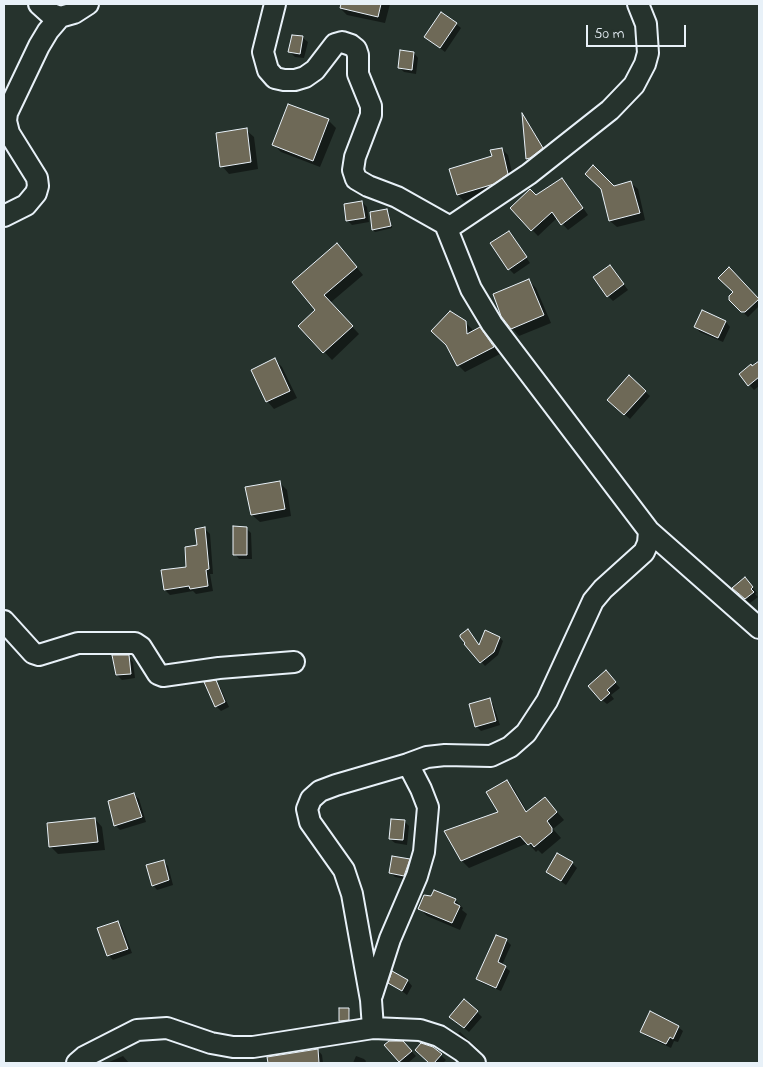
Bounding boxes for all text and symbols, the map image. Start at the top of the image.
scale bar [588,15,688,47]
text: 50 m [594,23,624,45]

